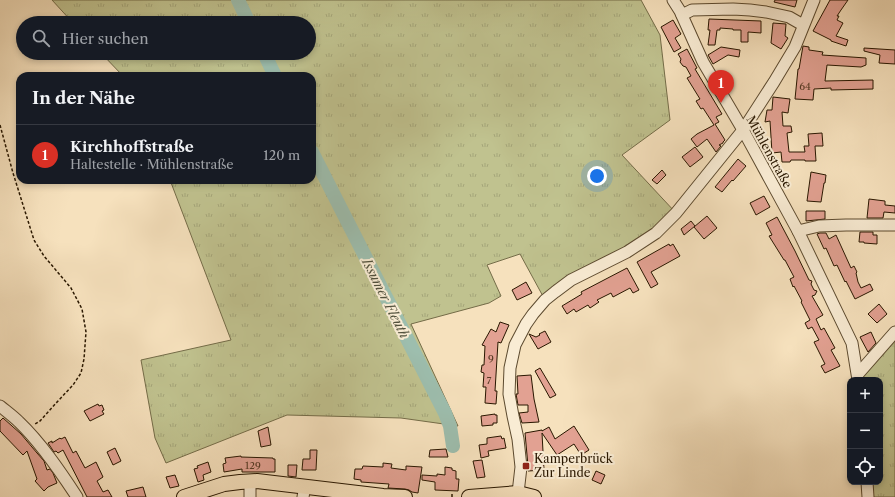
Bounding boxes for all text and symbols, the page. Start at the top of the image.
search box [16,16,316,60]
icon: search [30,27,52,49]
text: Hier suchen [62,29,149,48]
pin: 1 [708,70,734,103]
house number: 64 [799,80,811,93]
text: In der Nähe [32,88,135,108]
street label: Mühlenstraße [743,113,796,191]
text: Kirchhoffstraße [70,137,194,156]
text: 1 [42,147,48,163]
text: 120 m [263,147,300,163]
text: Haltestelle · Mühlenstraße [70,156,234,172]
your location [587,166,607,186]
water label: Issumer Fleuth [358,254,413,341]
house number: 9 [488,352,494,365]
house number: 7 [487,374,492,387]
map controls [847,377,883,485]
button: + [847,377,883,413]
button: − [847,413,883,449]
button: locate [847,449,883,485]
place label: Kamperbrück Zur Linde [534,451,614,480]
house number: 129 [245,459,261,472]
marker: Kamperbrück Zur Linde [521,461,531,471]

